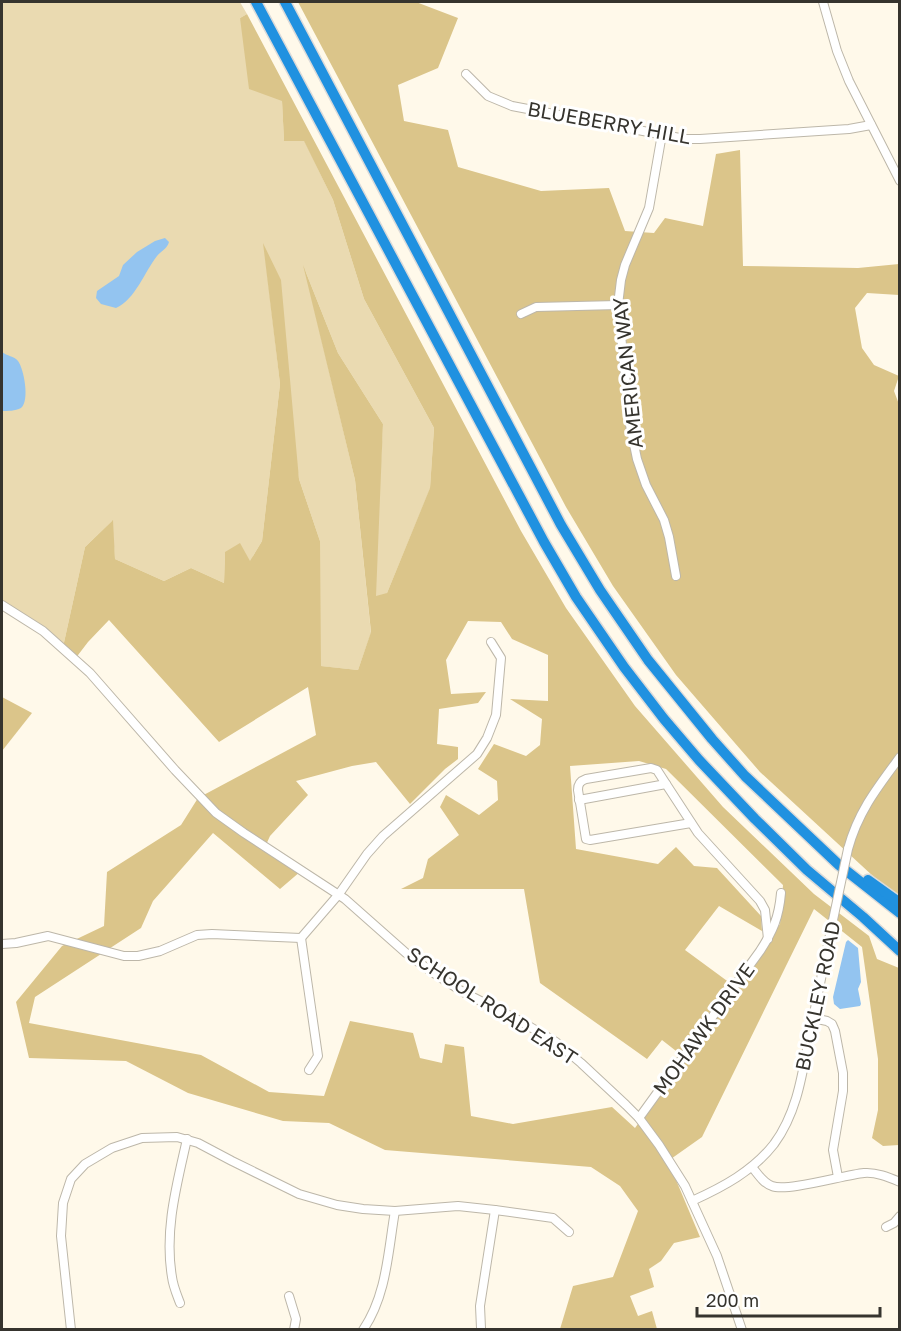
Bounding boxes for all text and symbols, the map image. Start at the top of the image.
street label: BLUEBERRY HILL [526,96,693,148]
street label: AMERICAN WAY [607,296,647,450]
street label: BUCKLEY ROAD [789,919,845,1073]
street label: SCHOOL ROAD EAST [403,941,582,1069]
street label: MOHAWK DRIVE [647,958,759,1099]
scale bar [697,1280,880,1318]
text: 200 m [706,1289,759,1311]

